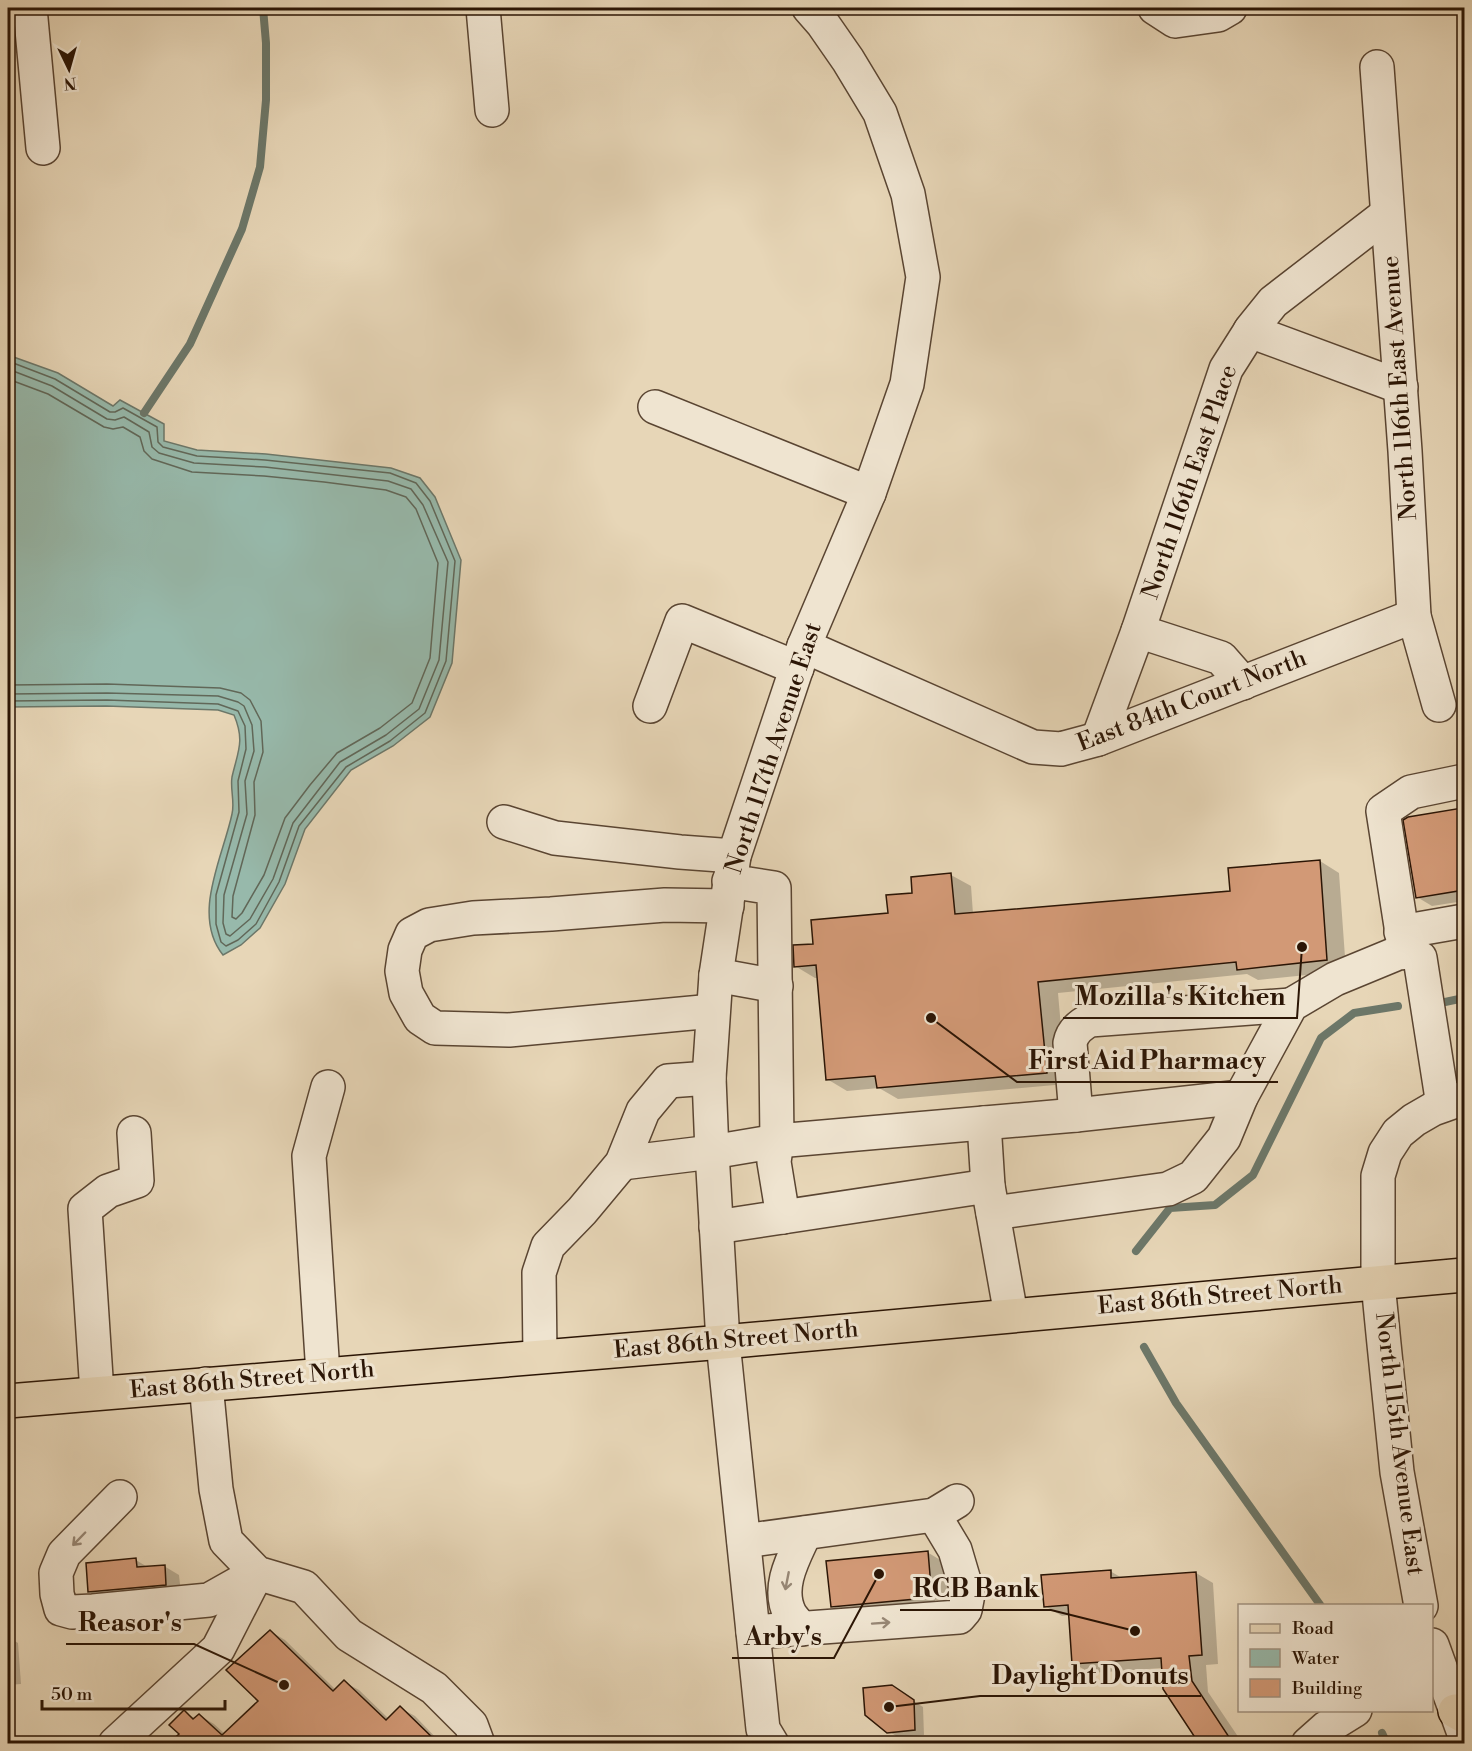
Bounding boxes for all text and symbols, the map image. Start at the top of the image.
north arrow [39,39,99,99]
text: N [63,72,77,93]
street label: North 116th East Avenue [1376,255,1424,521]
street label: North 116th East Place [1136,361,1244,603]
street label: North 117th Avenue East [719,618,829,877]
street label: East 84th Court North [1073,643,1311,759]
callout: Mozilla's Kitchen [1063,974,1297,1018]
text: Mozilla's Kitchen [1075,981,1285,1013]
callout: First Aid Pharmacy [1017,1038,1278,1082]
text: First Aid Pharmacy [1028,1045,1267,1077]
street label: East 86th Street North [1096,1270,1344,1322]
street label: North 115th Avenue East [1368,1311,1430,1578]
street label: East 86th Street North [612,1314,860,1366]
street label: East 86th Street North [128,1354,376,1406]
one-way arrow [72,1531,87,1546]
callout: RCB Bank [900,1566,1051,1610]
one-way arrow [781,1571,792,1591]
text: RCB Bank [913,1573,1040,1605]
callout: Reasor's [66,1600,194,1644]
legend [1238,1604,1433,1712]
text: Reasor's [78,1607,182,1639]
callout: Arby's [732,1614,834,1658]
one-way arrow [870,1617,890,1628]
text: Road [1292,1617,1335,1640]
text: Arby's [743,1621,822,1653]
text: Water [1291,1647,1340,1670]
callout: Daylight Donuts [980,1652,1201,1696]
text: Daylight Donuts [991,1660,1189,1692]
scale bar [42,1673,225,1711]
text: Building [1291,1677,1363,1700]
text: 50 m [51,1683,93,1706]

